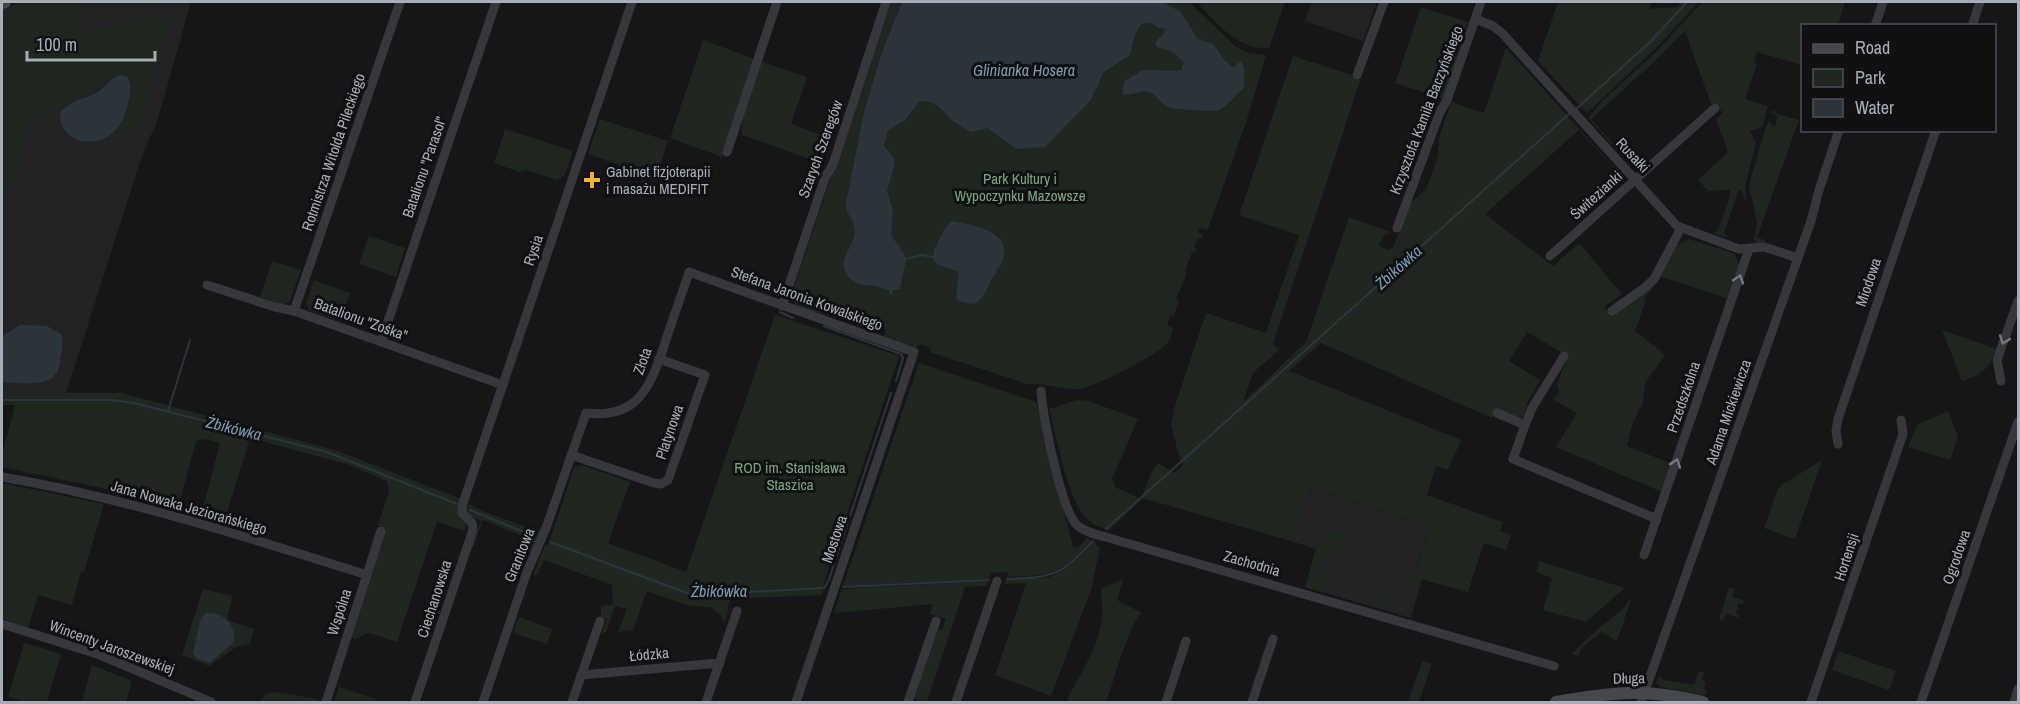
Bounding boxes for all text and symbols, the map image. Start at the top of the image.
street label: Krzysztofa Kamila Baczyńskiego [1384,22,1468,197]
scale bar [27,24,154,62]
legend [1801,24,1996,132]
text: 100 m [36,32,77,57]
text: Road [1855,35,1890,60]
water label: Glinianka Hosera [973,59,1075,81]
text: Park [1855,65,1886,90]
street label: Rotmistrza Witolda Pileckiego [296,70,370,234]
text: Water [1855,95,1894,120]
street label: Szarych Szeregów [793,97,847,201]
street label: Batalionu "Parasol" [397,114,451,220]
street label: Rusałki [1611,133,1655,177]
place label: Gabinet fizjoterapii i masażu MEDIFIT [606,161,711,199]
street label: Świtezianki [1565,166,1627,224]
park label: Park Kultury i Wypoczynku Mazowsze [954,168,1086,206]
marker: Gabinet fizjoterapii i masażu MEDIFIT [583,171,601,189]
street label: Rysia [518,232,548,268]
water label: Żbikówka [1369,240,1426,295]
street label: Miodowa [1850,255,1886,309]
street label: Stefana Jaronia Kowalskiego [728,261,886,335]
one-way arrow [1731,274,1744,285]
street label: Batalionu "Zośka" [312,292,410,346]
one-way arrow [1999,335,2012,345]
street label: Złota [627,344,657,377]
street label: Adama Mickiewicza [1700,356,1756,468]
street label: Przedszkolna [1661,359,1705,435]
street label: Platynowa [650,402,688,462]
water label: Żbikówka [203,410,264,445]
park label: ROD im. Stanisława Staszica [734,457,846,495]
one-way arrow [1669,458,1682,469]
street label: Jana Nowaka Jeziorańskiego [109,475,270,539]
street label: Mostowa [816,512,852,566]
street label: Granitowa [499,525,539,585]
street label: Ogrodowa [1937,527,1975,587]
street label: Hortensji [1828,530,1864,584]
street label: Zachodnia [1221,545,1283,581]
street label: Ciechanowska [412,557,456,641]
water label: Żbikówka [690,580,747,602]
street label: Wspólna [322,586,356,638]
street label: Wincenty Jaroszewskiej [46,615,178,679]
street label: Łódzka [628,642,670,666]
street label: Długa [1613,667,1645,689]

